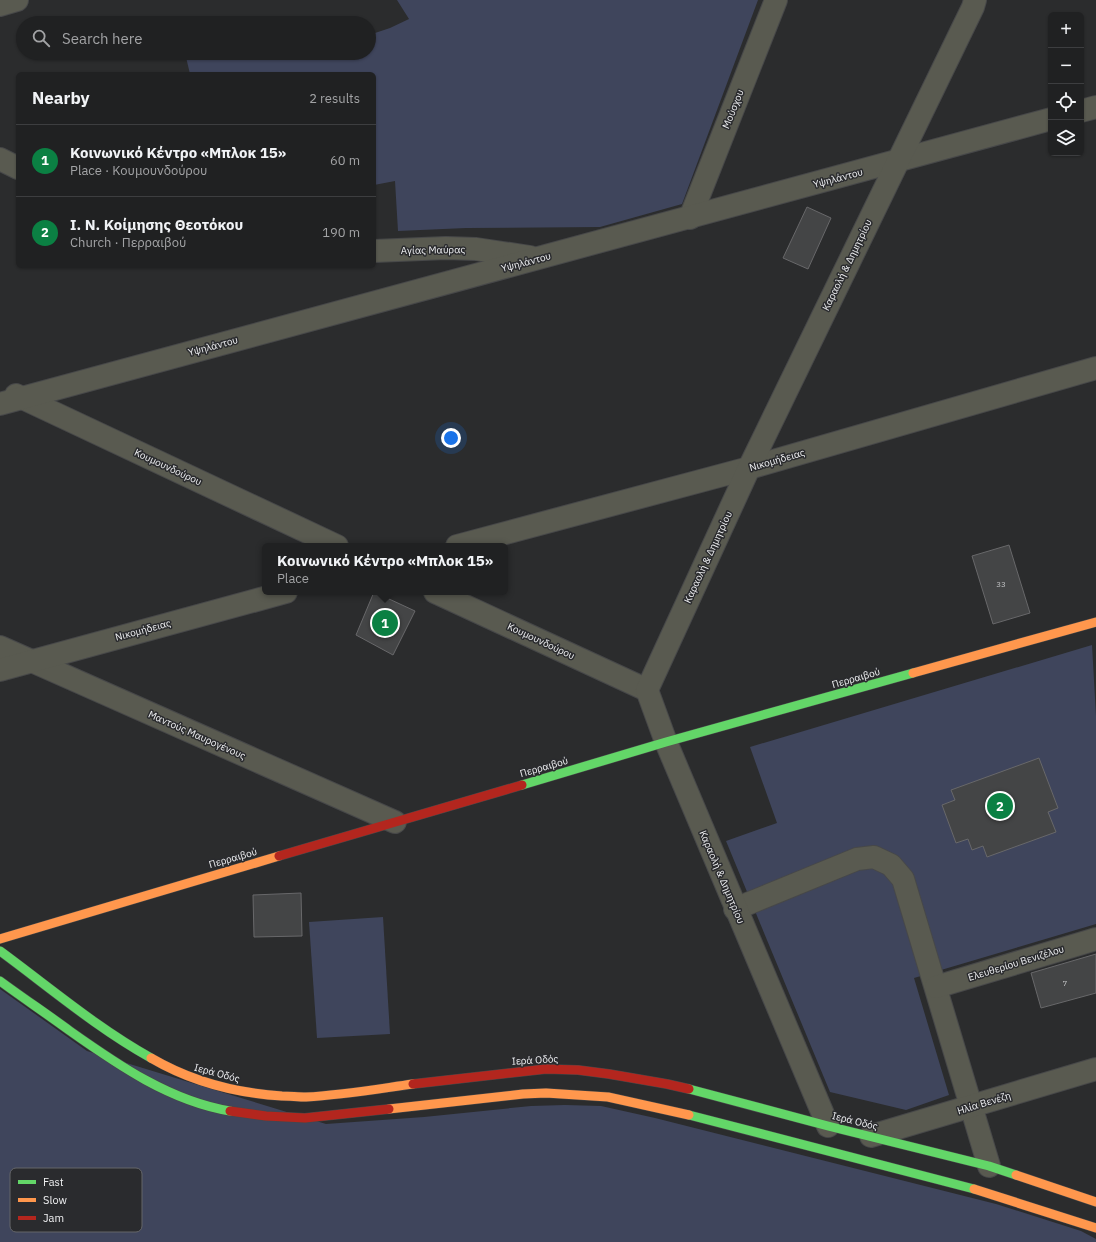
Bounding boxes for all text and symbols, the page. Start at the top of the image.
map controls [1048,12,1084,156]
button: + [1048,12,1084,48]
search box [16,16,376,60]
icon: search [30,27,52,49]
text: Search here [62,29,142,48]
button: − [1048,48,1084,84]
button: locate [1048,84,1084,120]
text: Nearby [32,87,90,109]
street label: Μούσχου [719,87,747,131]
text: 2 results [309,90,360,107]
button: layers [1048,120,1084,156]
text: Κοινωνικό Κέντρο «Μπλοκ 15» [70,143,286,162]
text: 1 [41,152,49,169]
text: 60 m [330,152,360,169]
text: Place · Κουμουνδούρου [70,162,207,179]
street label: Υψηλάντου [812,165,864,191]
text: Ι. Ν. Κοίμησης Θεοτόκου [70,215,243,234]
street label: Καραολή & Δημητρίου [819,217,875,313]
text: 2 [41,224,49,241]
text: 190 m [322,224,360,241]
text: Church · Περραιβού [70,234,186,251]
street label: Αγίας Μαύρας [401,243,466,257]
street label: Υψηλάντου [500,249,552,275]
street label: Υψηλάντου [187,333,239,359]
your location [441,428,461,448]
street label: Κουμουνδούρου [132,446,204,488]
street label: Νικομήδειας [748,446,806,474]
street label: Καραολή & Δημητρίου [681,509,735,605]
popup [262,543,508,595]
text: Κοινωνικό Κέντρο «Μπλοκ 15» [277,551,493,570]
text: Place [277,570,309,587]
house number: 33 [996,579,1006,589]
pin: 1 [372,608,398,638]
street label: Νικομήδειας [114,616,172,644]
street label: Κουμουνδούρου [505,620,577,662]
street label: Περραιβού [830,665,882,691]
street label: Μαντούς Μαυρογένους [146,708,248,762]
street label: Περραιβού [518,754,570,780]
pin: 2 [987,791,1013,821]
street label: Καραολή & Δημητρίου [696,828,748,926]
street label: Περραιβού [207,845,259,871]
street label: Ελευθερίου Βενιζέλου [966,942,1066,984]
house number: 7 [1063,978,1068,988]
street label: Ιερά Οδός [511,1052,559,1068]
street label: Ιερά Οδός [193,1061,241,1085]
street label: Ηλία Βενέζη [956,1089,1012,1117]
street label: Ιερά Οδός [831,1109,879,1133]
legend [10,1168,142,1232]
text: Fast [43,1175,64,1189]
text: Slow [43,1193,67,1207]
text: Jam [43,1211,64,1225]

